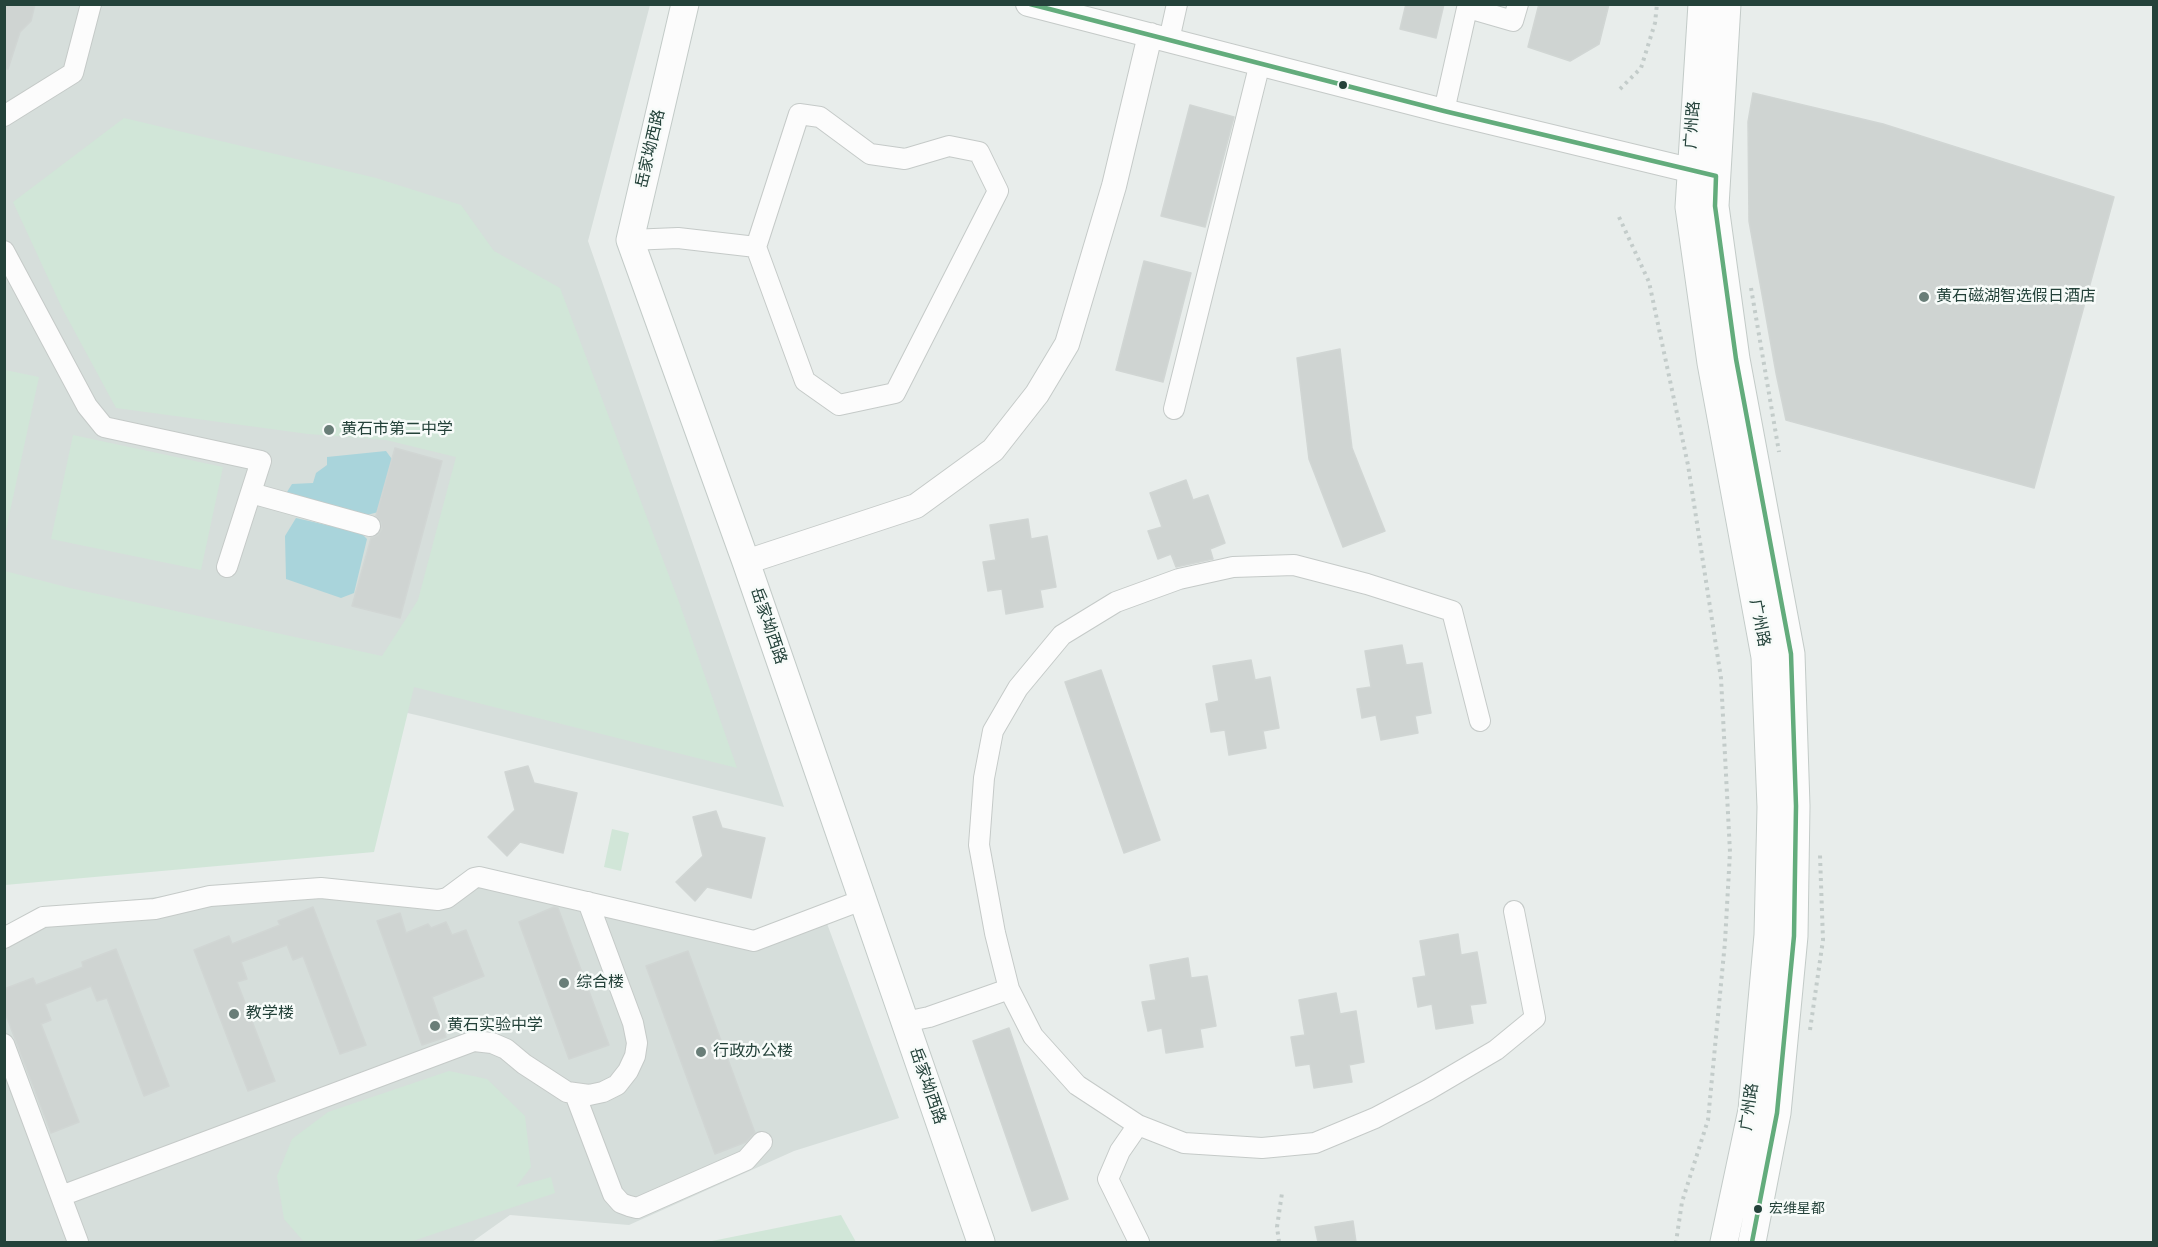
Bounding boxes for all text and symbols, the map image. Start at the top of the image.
unlabelled marker [1337,79,1349,91]
street label: 广州路 [1682,100,1704,150]
street label: 岳家坳西路 [633,108,669,190]
place label: 黄石磁湖智选假日酒店 [1936,287,2096,307]
marker: 黄石磁湖智选假日酒店 [1917,290,1931,304]
place label: 黄石市第二中学 [341,420,453,440]
marker: 黄石市第二中学 [322,423,336,437]
street label: 岳家坳西路 [746,585,790,667]
street label: 广州路 [1745,598,1773,648]
place label: 综合楼 [576,973,624,993]
marker: 综合楼 [557,976,571,990]
place label: 教学楼 [246,1004,294,1024]
marker: 教学楼 [227,1007,241,1021]
place label: 黄石实验中学 [447,1016,543,1036]
marker: 黄石实验中学 [428,1019,442,1033]
place label: 行政办公楼 [713,1042,793,1062]
marker: 行政办公楼 [694,1045,708,1059]
street label: 岳家坳西路 [905,1045,949,1127]
street label: 广州路 [1737,1082,1763,1132]
place label: 宏维星都 [1769,1201,1825,1217]
marker: 宏维星都 [1752,1203,1764,1215]

